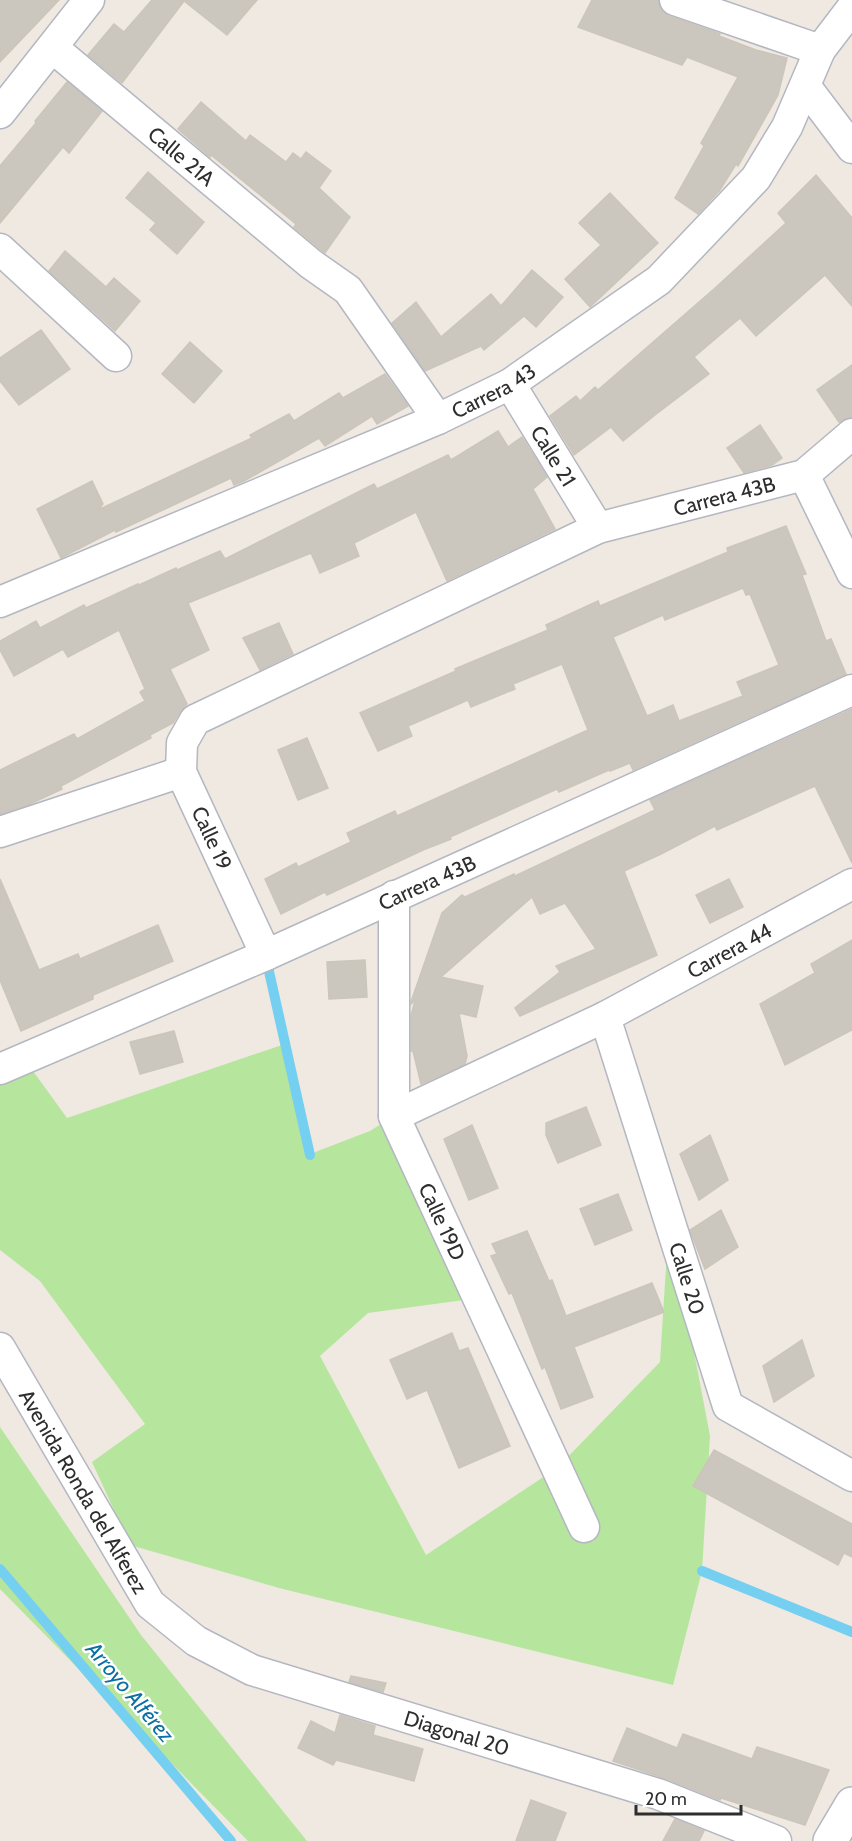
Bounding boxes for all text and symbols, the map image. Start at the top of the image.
street label: Calle 21A [143,121,220,191]
street label: Carrera 43 [447,358,540,423]
street label: Calle 21 [526,421,582,490]
street label: Carrera 43B [671,470,778,521]
street label: Calle 19 [186,802,238,874]
street label: Carrera 43B [374,849,480,915]
street label: Carrera 44 [682,917,776,983]
street label: Calle 19D [414,1179,471,1264]
street label: Calle 20 [665,1239,711,1317]
street label: Avenida Ronda del Alferez [14,1385,153,1598]
water label: Arroyo Alférez [80,1635,180,1748]
street label: Diagonal 20 [401,1705,513,1760]
scale bar [636,1778,741,1816]
text: 20 m [645,1788,687,1810]

